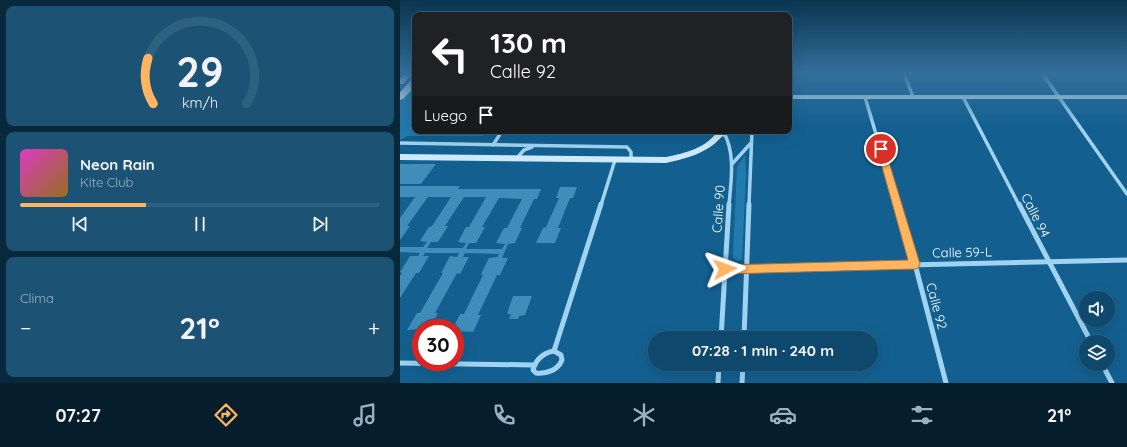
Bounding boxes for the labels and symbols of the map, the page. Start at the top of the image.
pin [864,132,898,166]
street label: Calle 90 [708,184,728,234]
street label: Calle 94 [1018,190,1054,240]
street label: Calle 59-L [932,243,992,261]
position arrow [704,248,746,290]
street label: Calle 92 [923,281,951,331]
speed limit sign: 30 [412,319,464,371]

